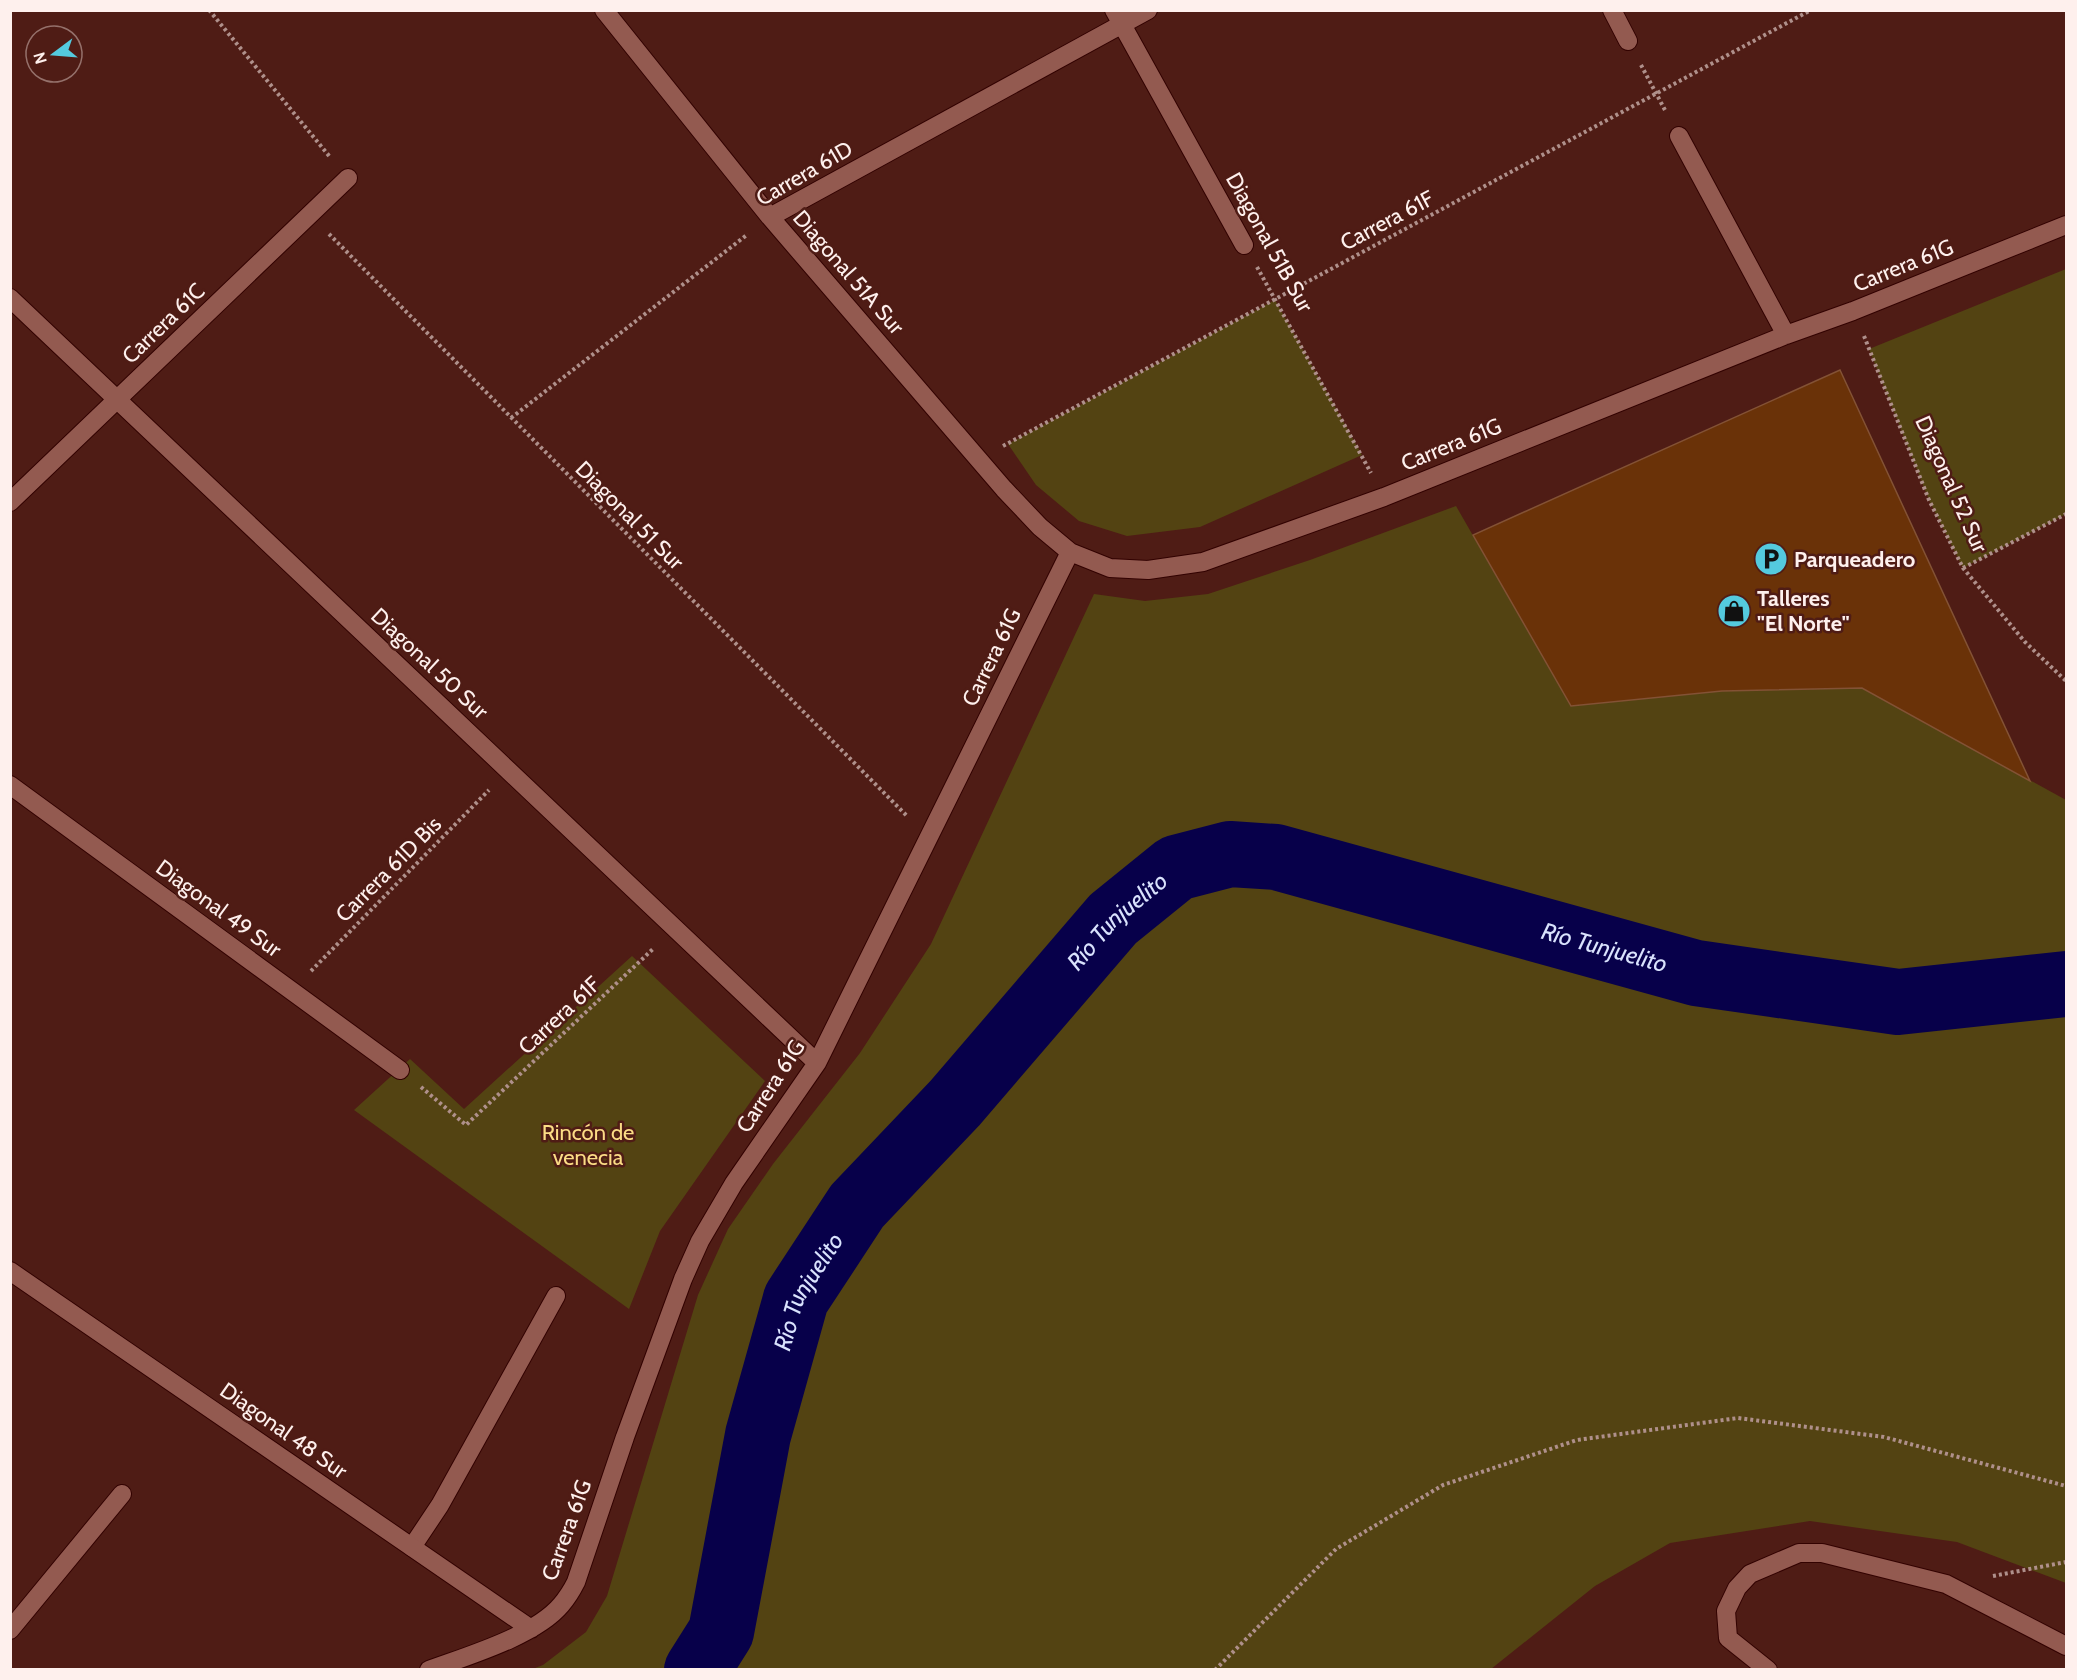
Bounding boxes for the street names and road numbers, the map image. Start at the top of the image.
street label: Carrera 61D [751,135,857,212]
street label: Diagonal 51B Sur [1220,168,1319,317]
street label: Carrera 61F [1336,184,1439,256]
street label: Diagonal 51A Sur [787,205,910,340]
street label: Carrera 61G [1849,233,1957,298]
street label: Carrera 61C [116,277,210,369]
street label: Carrera 61G [1397,412,1505,477]
street label: Diagonal 52 Sur [1909,412,1994,557]
street label: Diagonal 51 Sur [570,455,690,575]
street label: Diagonal 50 Sur [365,602,494,725]
street label: Carrera 61G [956,604,1027,711]
street label: Carrera 61D Bis [330,811,447,928]
street label: Diagonal 49 Sur [151,854,287,963]
street label: Carrera 61F [513,970,606,1060]
street label: Carrera 61G [730,1035,810,1138]
street label: Diagonal 48 Sur [215,1377,353,1484]
street label: Carrera 61G [536,1476,597,1584]

